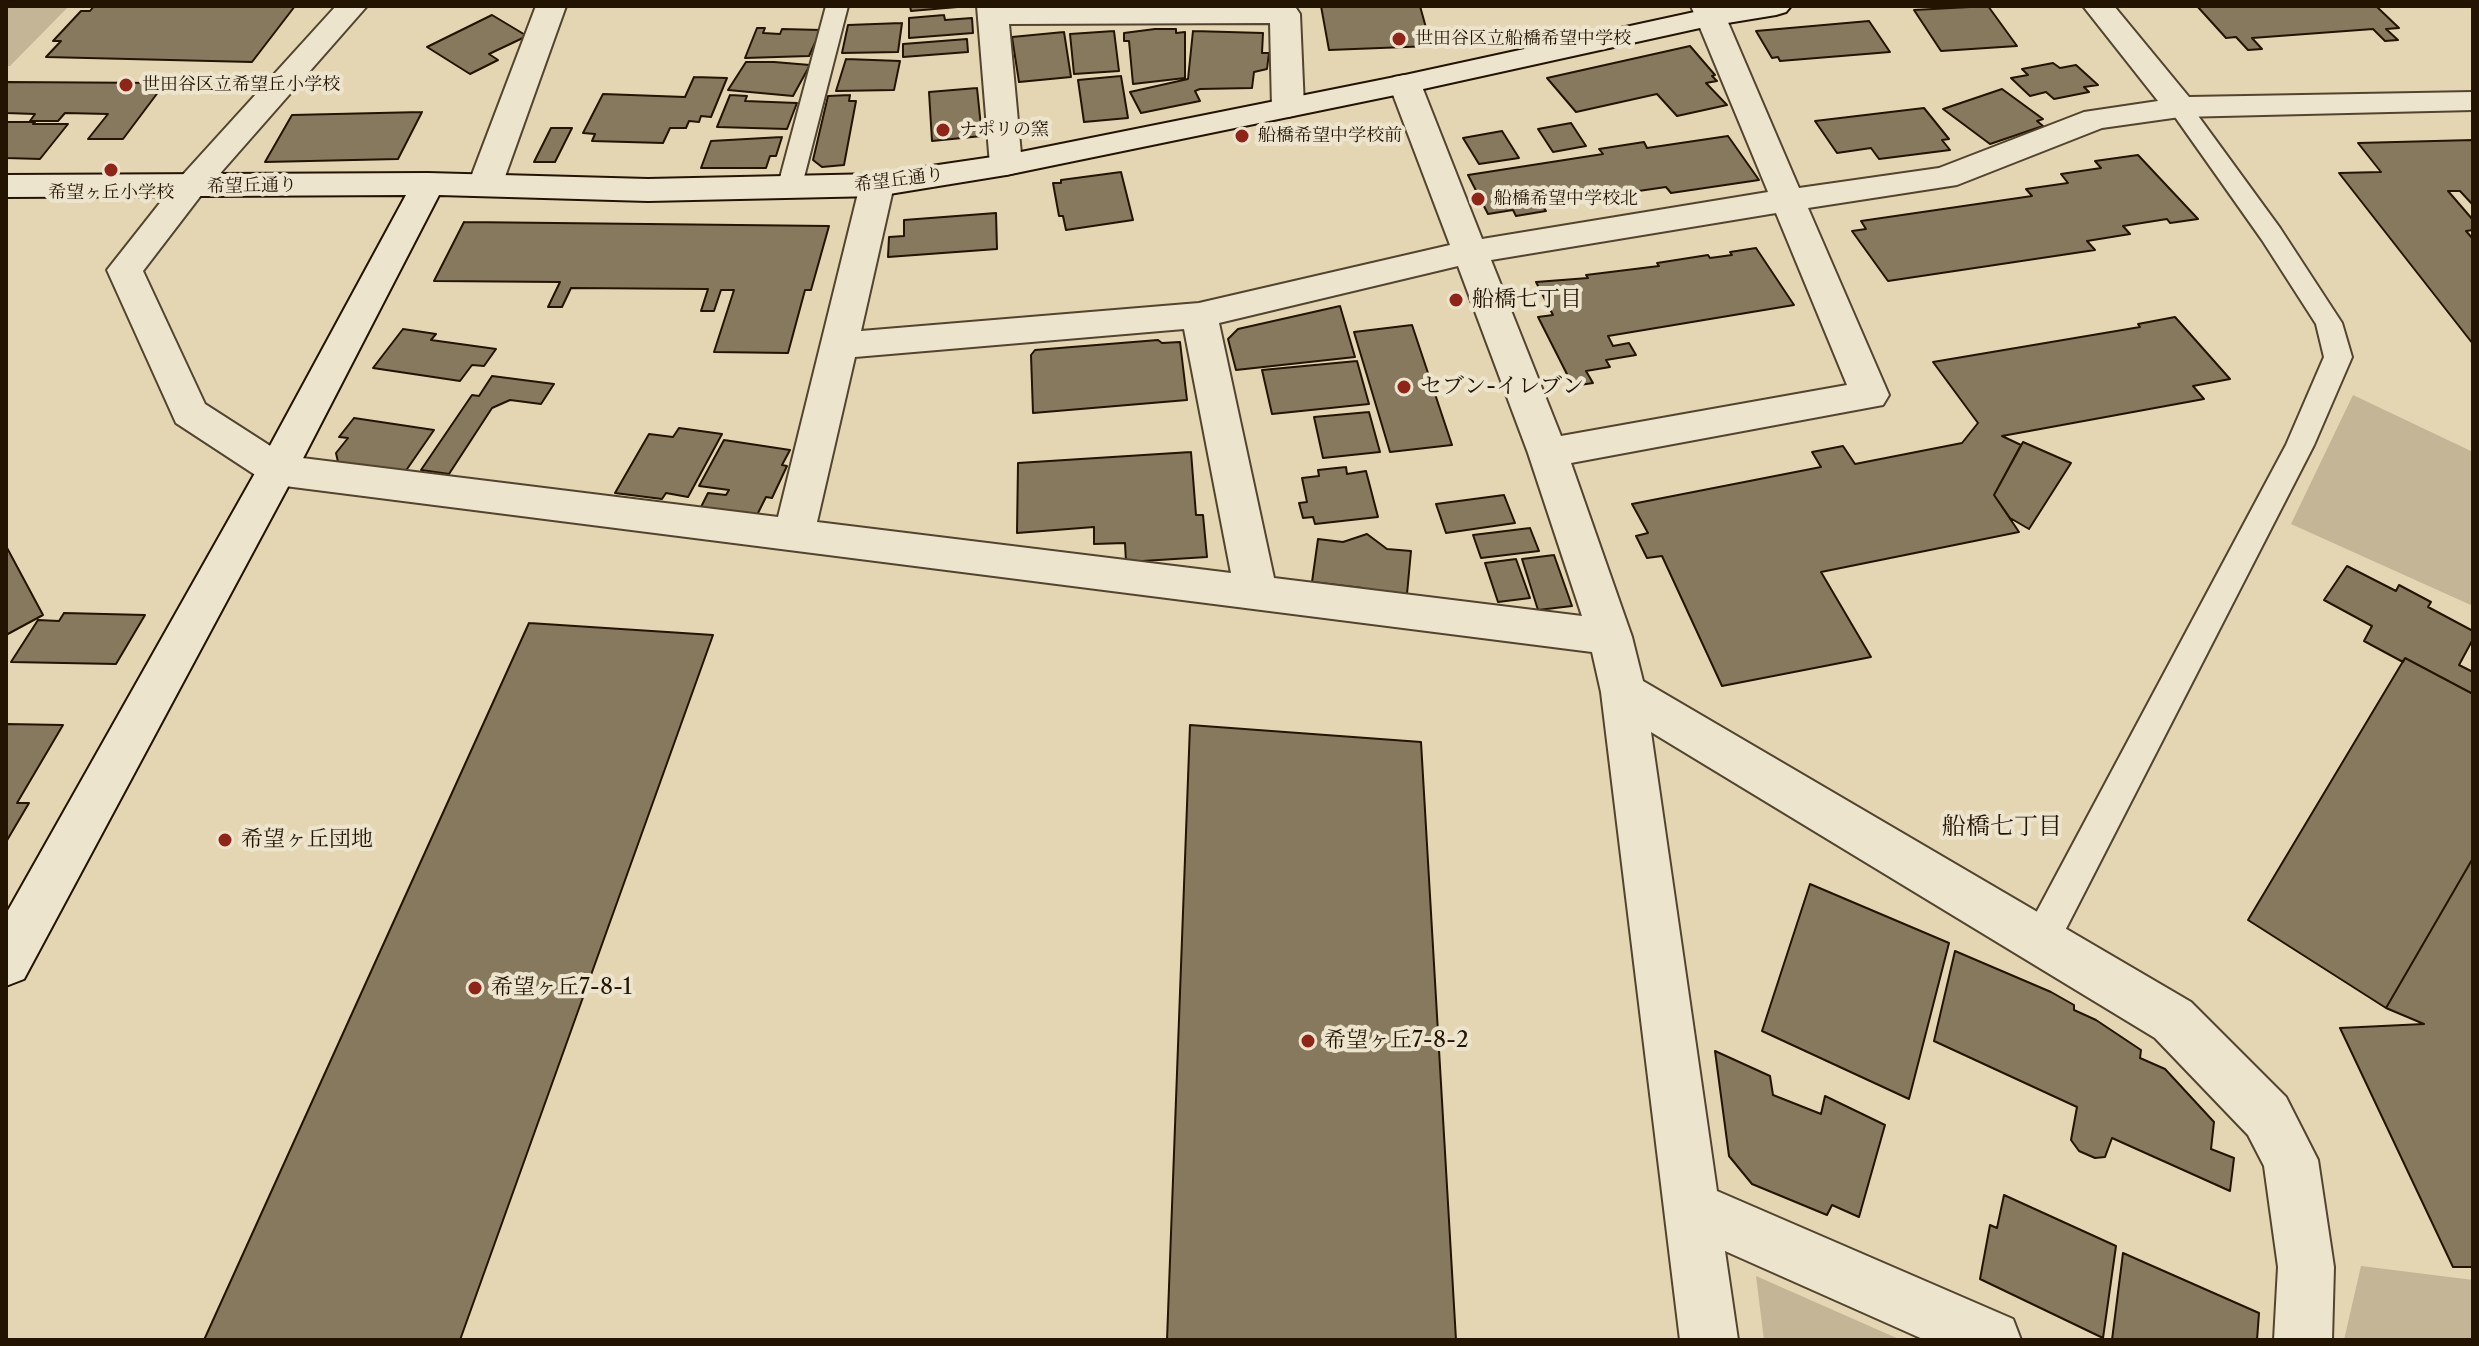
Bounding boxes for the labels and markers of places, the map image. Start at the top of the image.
place label: 世田谷区立船橋希望中学校 [1415,28,1631,50]
marker: 世田谷区立船橋希望中学校 [1390,30,1408,48]
place label: 世田谷区立希望丘小学校 [142,74,340,96]
marker: 世田谷区立希望丘小学校 [117,76,135,94]
place label: ナポリの窯 [959,119,1049,141]
marker: ナポリの窯 [934,121,952,139]
place label: 船橋希望中学校前 [1258,125,1402,147]
marker: 船橋希望中学校前 [1233,127,1251,145]
marker: 希望ヶ丘小学校 [102,161,120,179]
place label: 希望ヶ丘小学校 [48,182,174,204]
place label: 船橋希望中学校北 [1494,188,1638,210]
marker: 船橋希望中学校北 [1469,190,1487,208]
place label: 船橋七丁目 [1472,287,1582,313]
marker: 船橋七丁目 [1447,291,1465,309]
place label: セブン-イレブン [1420,374,1584,400]
marker: セブン-イレブン [1395,378,1413,396]
place label: 希望ヶ丘団地 [241,827,373,853]
marker: 希望ヶ丘団地 [216,831,234,849]
place label: 希望ヶ丘7-8-1 [491,975,632,1001]
marker: 希望ヶ丘7-8-1 [466,979,484,997]
place label: 希望ヶ丘7-8-2 [1324,1028,1469,1054]
marker: 希望ヶ丘7-8-2 [1299,1032,1317,1050]

